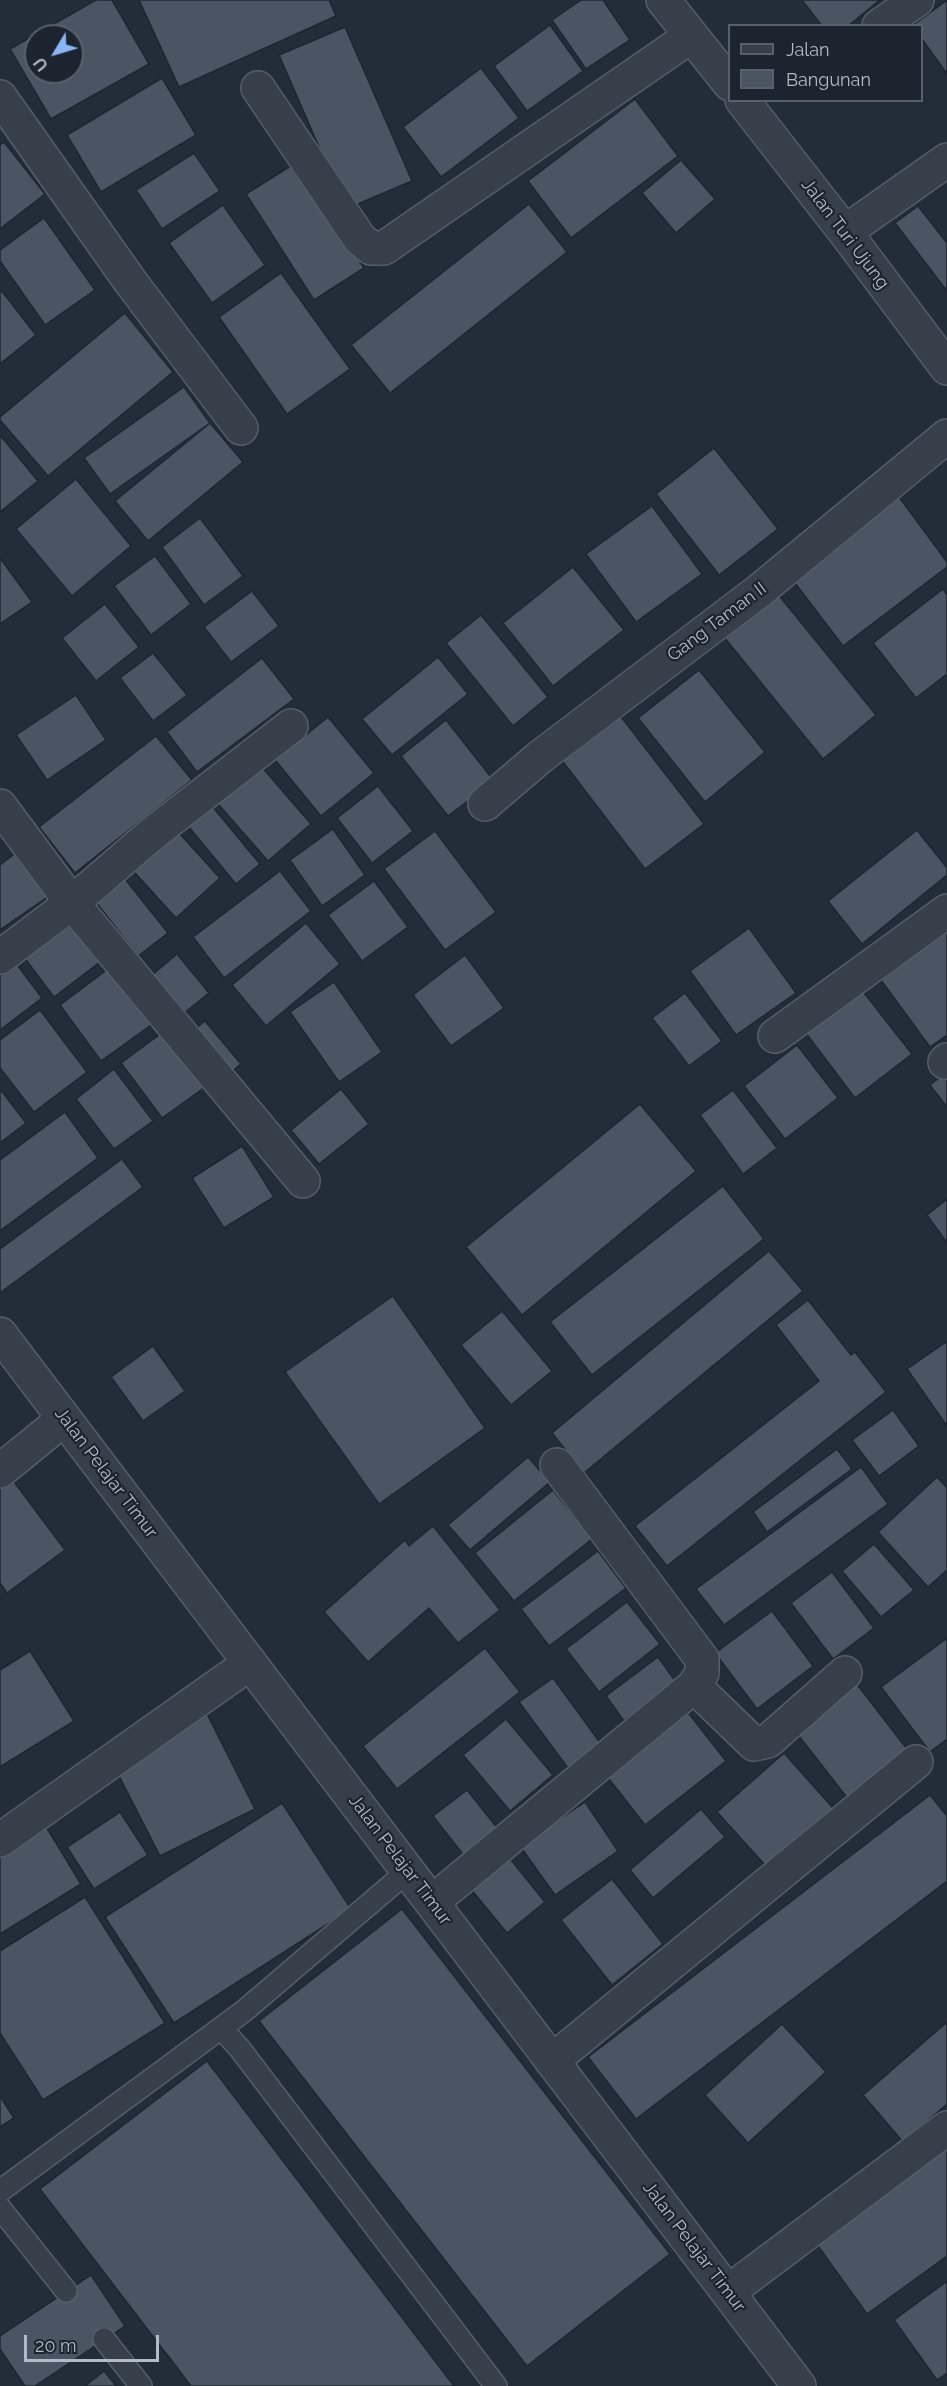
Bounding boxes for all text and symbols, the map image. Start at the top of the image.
north arrow [24,24,84,84]
legend [728,24,923,102]
text: Jalan [786,39,830,60]
text: U [30,54,52,75]
text: Bangunan [786,69,871,90]
street label: Jalan Turi Ujung [796,174,894,294]
street label: Gang Taman II [663,578,771,666]
street label: Jalan Pelajar Timur [50,1404,162,1542]
street label: Jalan Pelajar Timur [344,1791,456,1929]
street label: Jalan Pelajar Timur [638,2178,750,2316]
scale bar [27,2323,162,2361]
text: 20 m [35,2335,77,2356]

